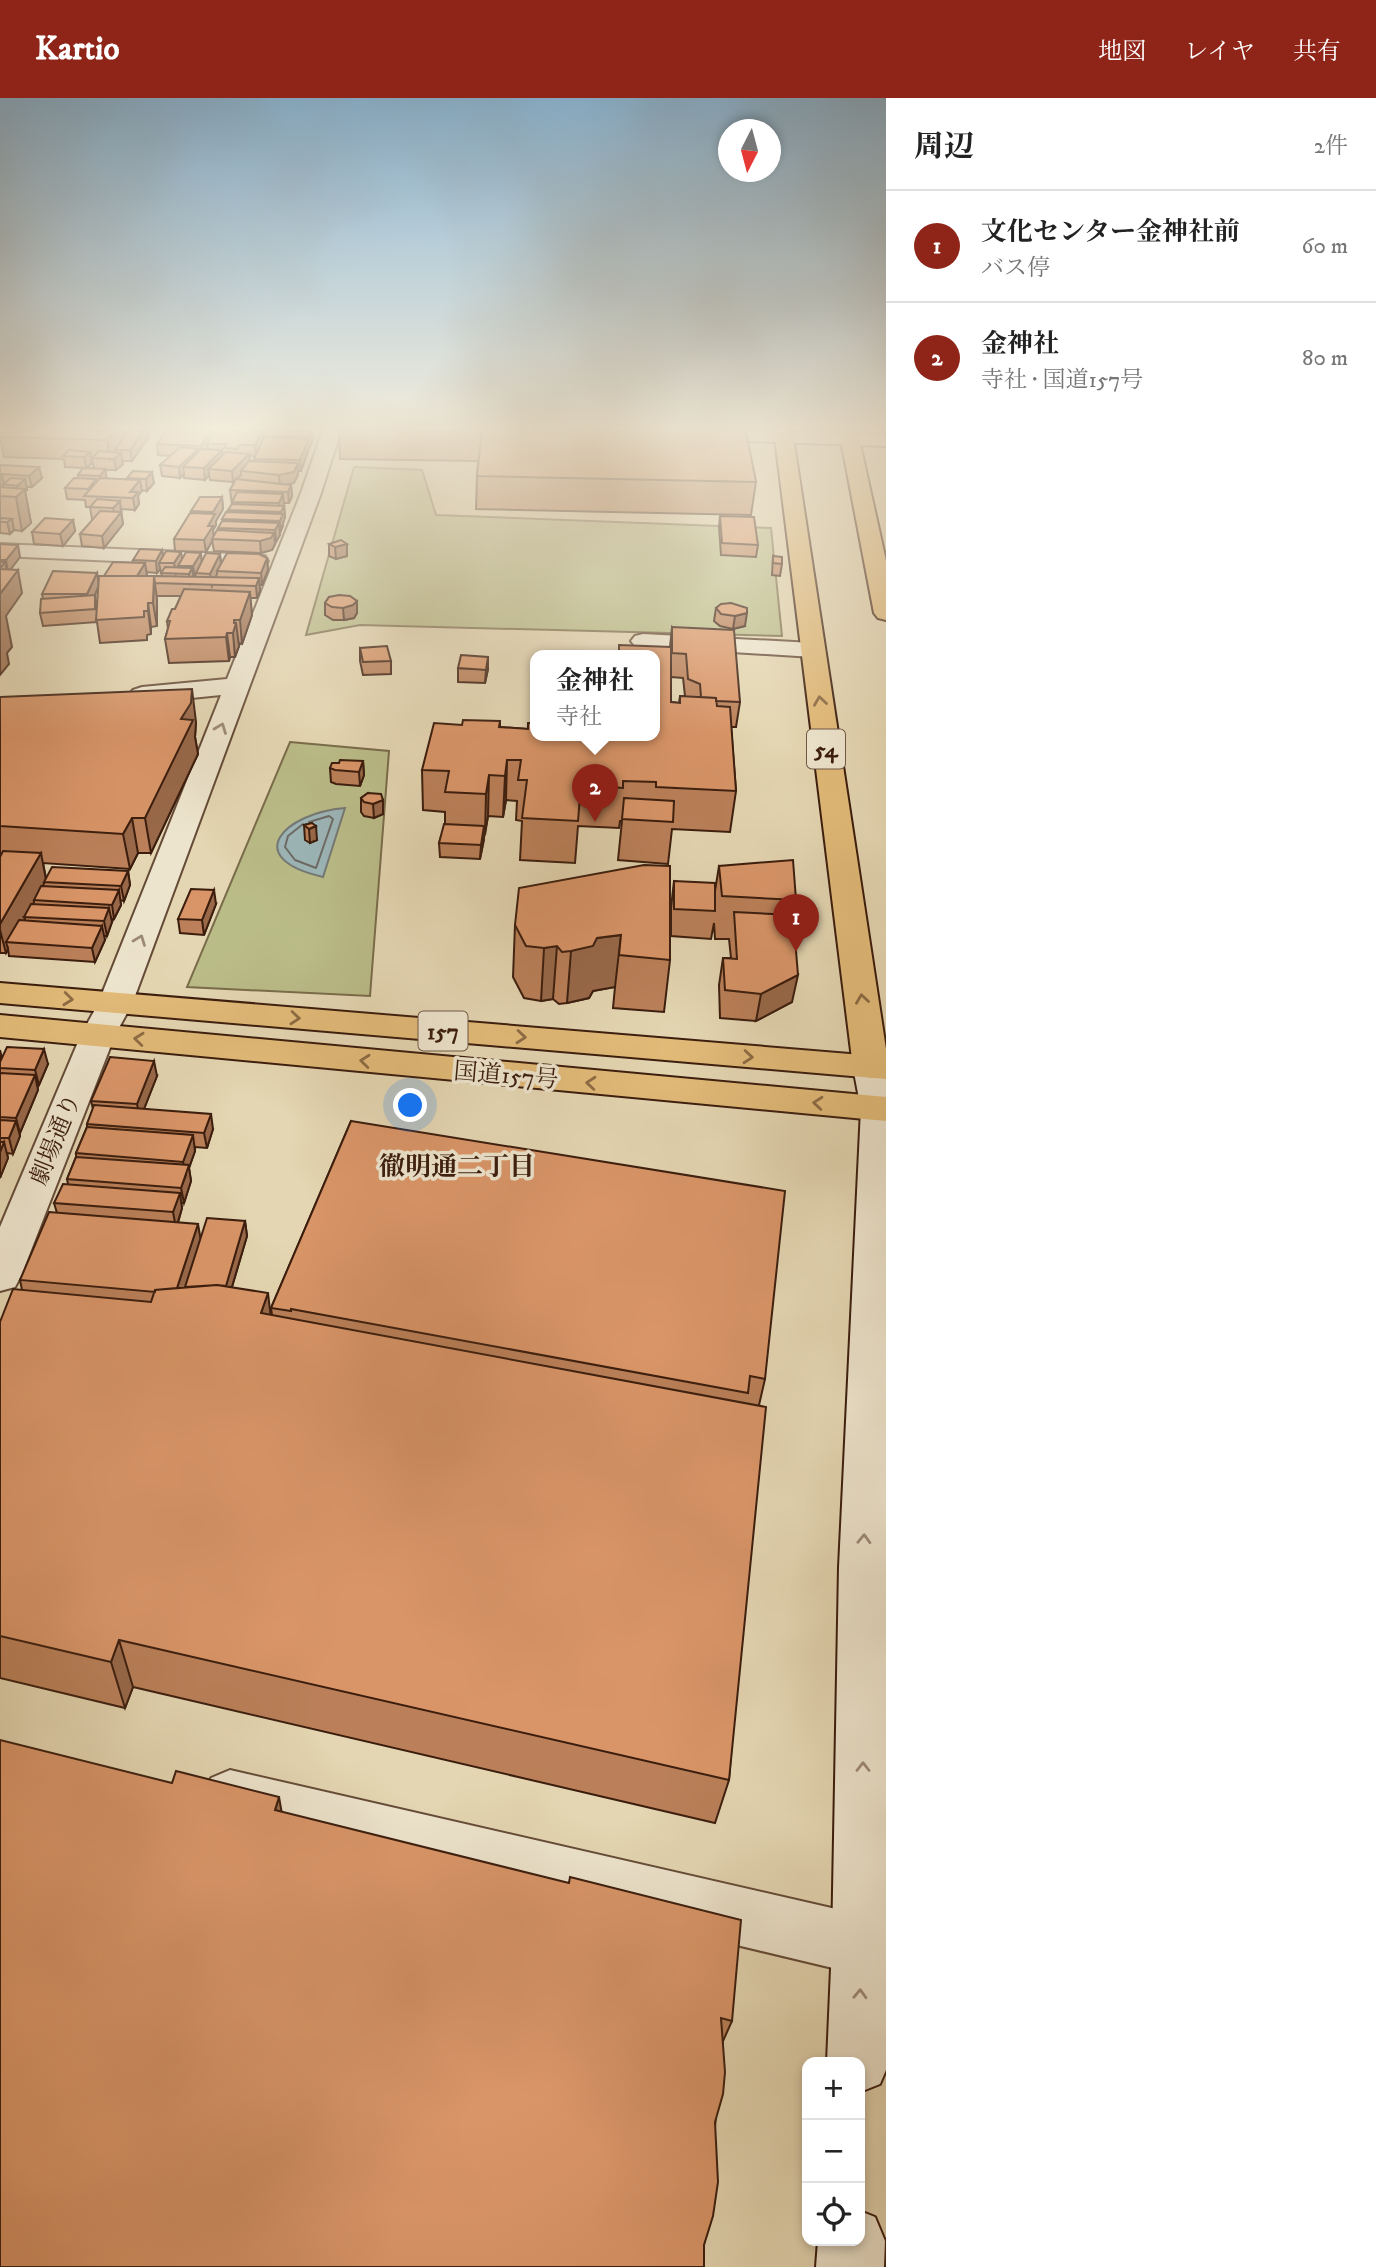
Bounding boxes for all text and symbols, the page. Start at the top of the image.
text: Kartio [35,29,120,70]
text: 地図 [1098,37,1146,67]
text: レイヤ [1184,37,1255,67]
text: 共有 [1293,37,1341,67]
north arrow [718,119,781,182]
text: 周辺 [914,129,974,166]
text: 2件 [1314,132,1348,161]
text: 文化センター金神社前 [981,216,1240,249]
text: 1 [933,232,941,261]
text: 60 m [1301,232,1348,261]
text: バス停 [981,254,1050,283]
text: 金神社 [981,328,1059,361]
text: 2 [931,344,943,373]
text: 80 m [1302,344,1348,373]
text: 寺社 · 国道157号 [981,366,1143,395]
popup [530,650,660,741]
text: 金神社 [556,665,634,698]
one-way arrow [813,695,828,707]
text: 寺社 [556,703,602,732]
one-way arrow [213,722,227,734]
road number: 54 [807,730,845,768]
pin: 2 [572,764,618,822]
pin: 1 [773,894,819,952]
one-way arrow [131,935,145,947]
one-way arrow [63,991,74,1006]
one-way arrow [855,994,870,1005]
one-way arrow [289,1010,300,1025]
road number: 157 [418,1012,467,1050]
one-way arrow [516,1029,527,1044]
one-way arrow [133,1032,144,1047]
one-way arrow [742,1049,754,1064]
one-way arrow [359,1054,371,1069]
street label: 国道157号 [452,1056,560,1096]
one-way arrow [586,1076,597,1091]
your location [393,1088,427,1122]
street label: 劇場通り [24,1089,88,1189]
one-way arrow [812,1096,824,1111]
district label: 徹明通二丁目 [379,1151,535,1184]
one-way arrow [856,1533,872,1544]
one-way arrow [855,1761,871,1771]
one-way arrow [853,1988,868,1999]
map controls [802,2057,865,2246]
button: + [802,2057,865,2120]
button: − [802,2120,865,2183]
button: locate [802,2183,865,2246]

